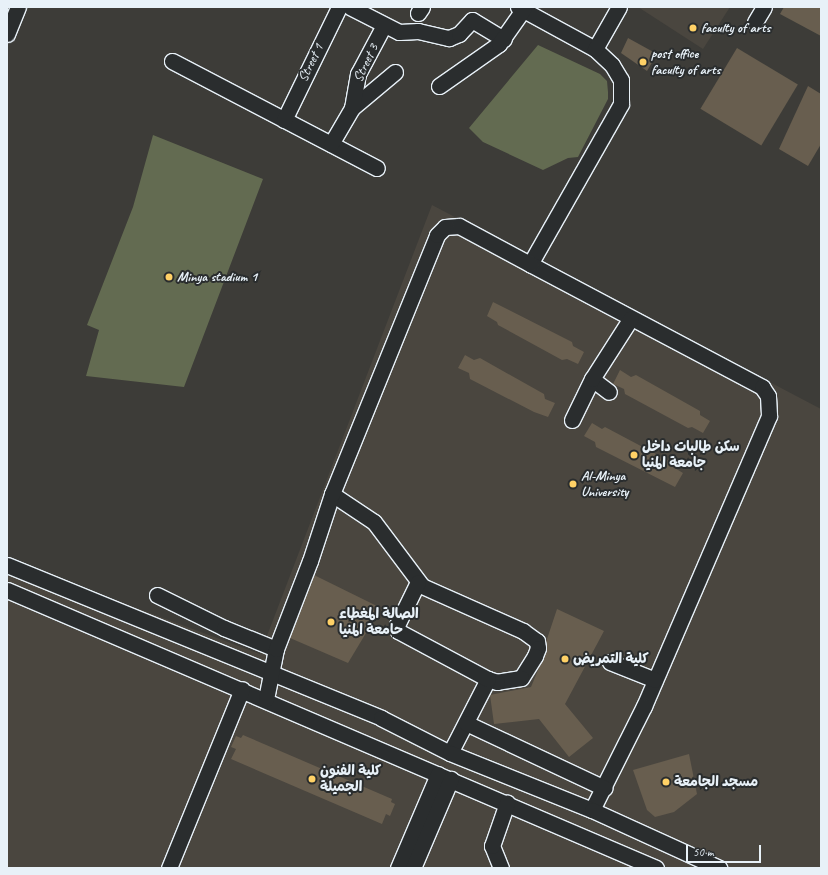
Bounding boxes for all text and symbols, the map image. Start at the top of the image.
place label: faculty of arts [701,20,770,36]
marker: faculty of arts [688,23,698,33]
street label: Street 1 [295,41,327,85]
street label: Street 3 [350,41,382,85]
place label: post office faculty of arts [651,46,720,78]
marker: post office faculty of arts [638,57,648,67]
place label: Minya stadium 1 [177,269,257,285]
marker: Minya stadium 1 [164,272,174,282]
place label: سكن طالبات داخل جامعة المنيا [642,439,740,472]
marker: سكن طالبات داخل جامعة المنيا [629,450,639,460]
place label: Al-Minya University [581,468,628,500]
marker: Al-Minya University [568,479,578,489]
place label: الصالة المغطاء حامعة المنيا [339,606,419,638]
marker: الصالة المغطاء حامعة المنيا [326,617,336,627]
place label: كلية التمريض [573,651,649,667]
marker: كلية التمريض [560,654,570,664]
place label: كلية الفنون الجميلة [320,763,381,796]
marker: كلية الفنون الجميلة [307,774,317,784]
place label: مسجد الجامعة [674,774,758,790]
marker: مسجد الجامعة [661,777,671,787]
scale bar [688,837,763,863]
text: 50 m [693,844,713,860]

